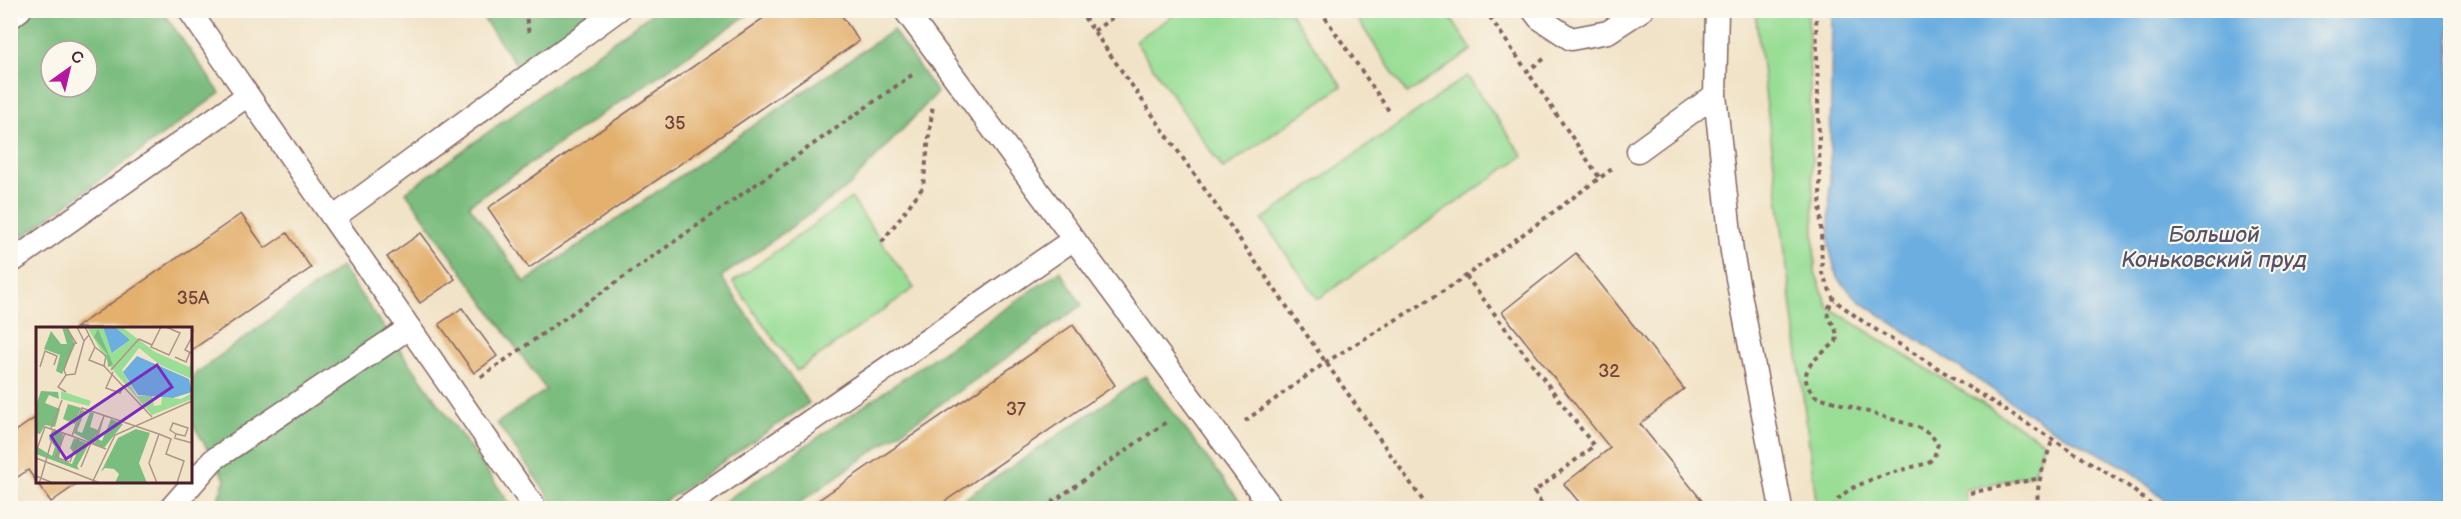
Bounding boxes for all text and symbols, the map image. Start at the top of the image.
north arrow [39,39,99,99]
text: С [67,47,86,69]
house number: 35 [664,113,686,134]
water label: Большой Коньковский пруд [2121,222,2307,274]
house number: 35А [177,288,209,309]
inset map [36,327,192,483]
house number: 32 [1598,361,1620,382]
house number: 37 [1006,399,1026,420]

